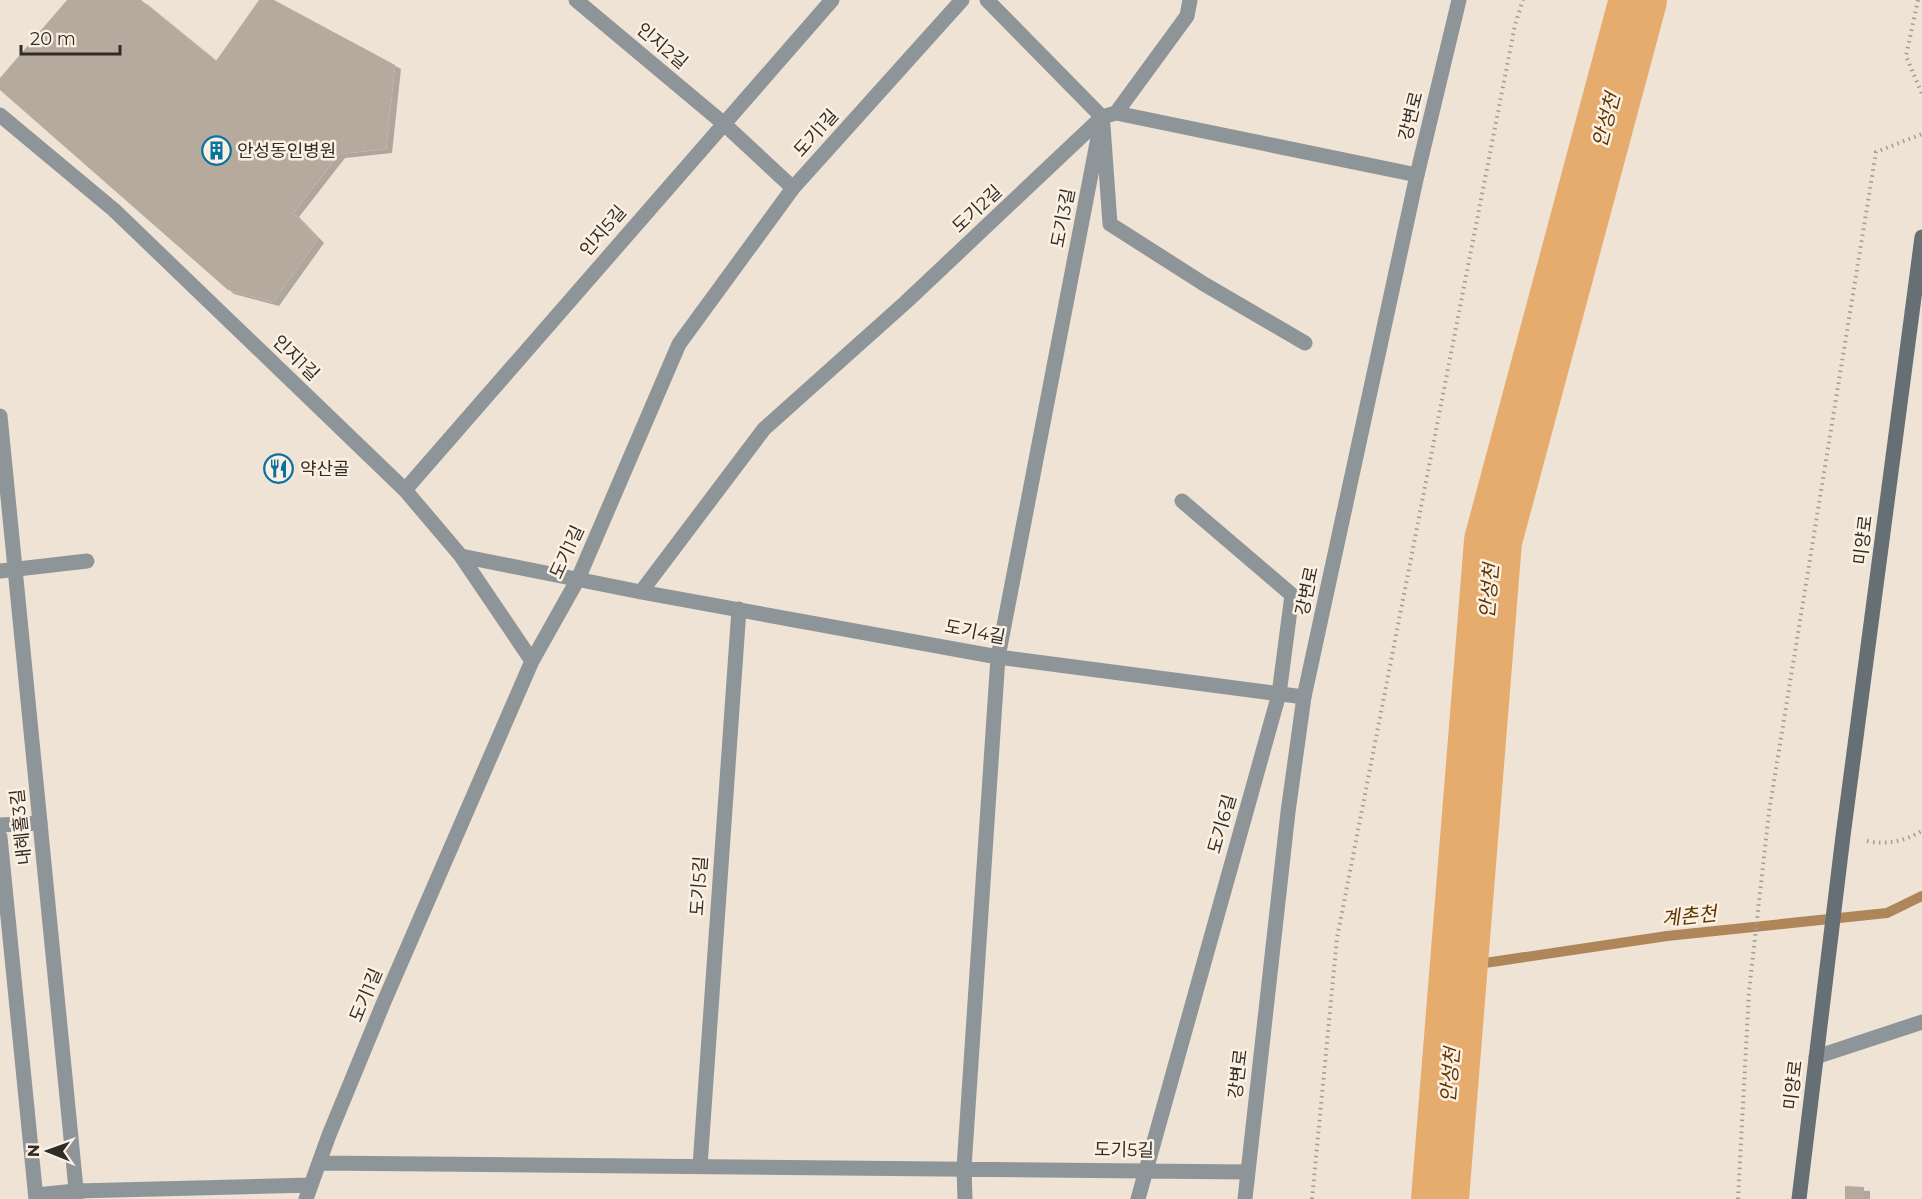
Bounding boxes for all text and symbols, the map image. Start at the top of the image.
scale bar [21,18,120,56]
street label: 인지2길 [632,18,692,74]
text: 20 m [30,28,76,50]
water label: 안성천 [1587,88,1625,150]
street label: 강변로 [1394,89,1428,143]
street label: 도기1길 [789,105,843,161]
building icon: 안성동인병원 [200,135,232,167]
place label: 안성동인병원 [237,140,336,162]
street label: 도기2길 [948,181,1006,237]
street label: 도기3길 [1046,187,1080,249]
street label: 인지5길 [575,201,631,261]
street label: 인지1길 [268,331,324,385]
restaurant icon: 약산골 [263,453,295,485]
place label: 약산골 [300,458,350,480]
street label: 미양로 [1849,514,1877,566]
street label: 도기1길 [545,522,589,582]
water label: 안성천 [1475,560,1504,620]
street label: 강변로 [1291,564,1323,618]
street label: 도기4길 [943,615,1007,649]
street label: 내혜홀3길 [6,788,36,866]
street label: 도기6길 [1203,792,1241,856]
street label: 도기5길 [686,855,712,917]
water label: 계촌천 [1660,901,1720,931]
street label: 도기1길 [345,965,387,1025]
water label: 안성천 [1436,1044,1465,1104]
street label: 강변로 [1224,1048,1252,1100]
street label: 미양로 [1779,1059,1807,1111]
north arrow [18,1121,78,1181]
street label: 도기5길 [1094,1138,1154,1162]
text: N [24,1144,43,1157]

